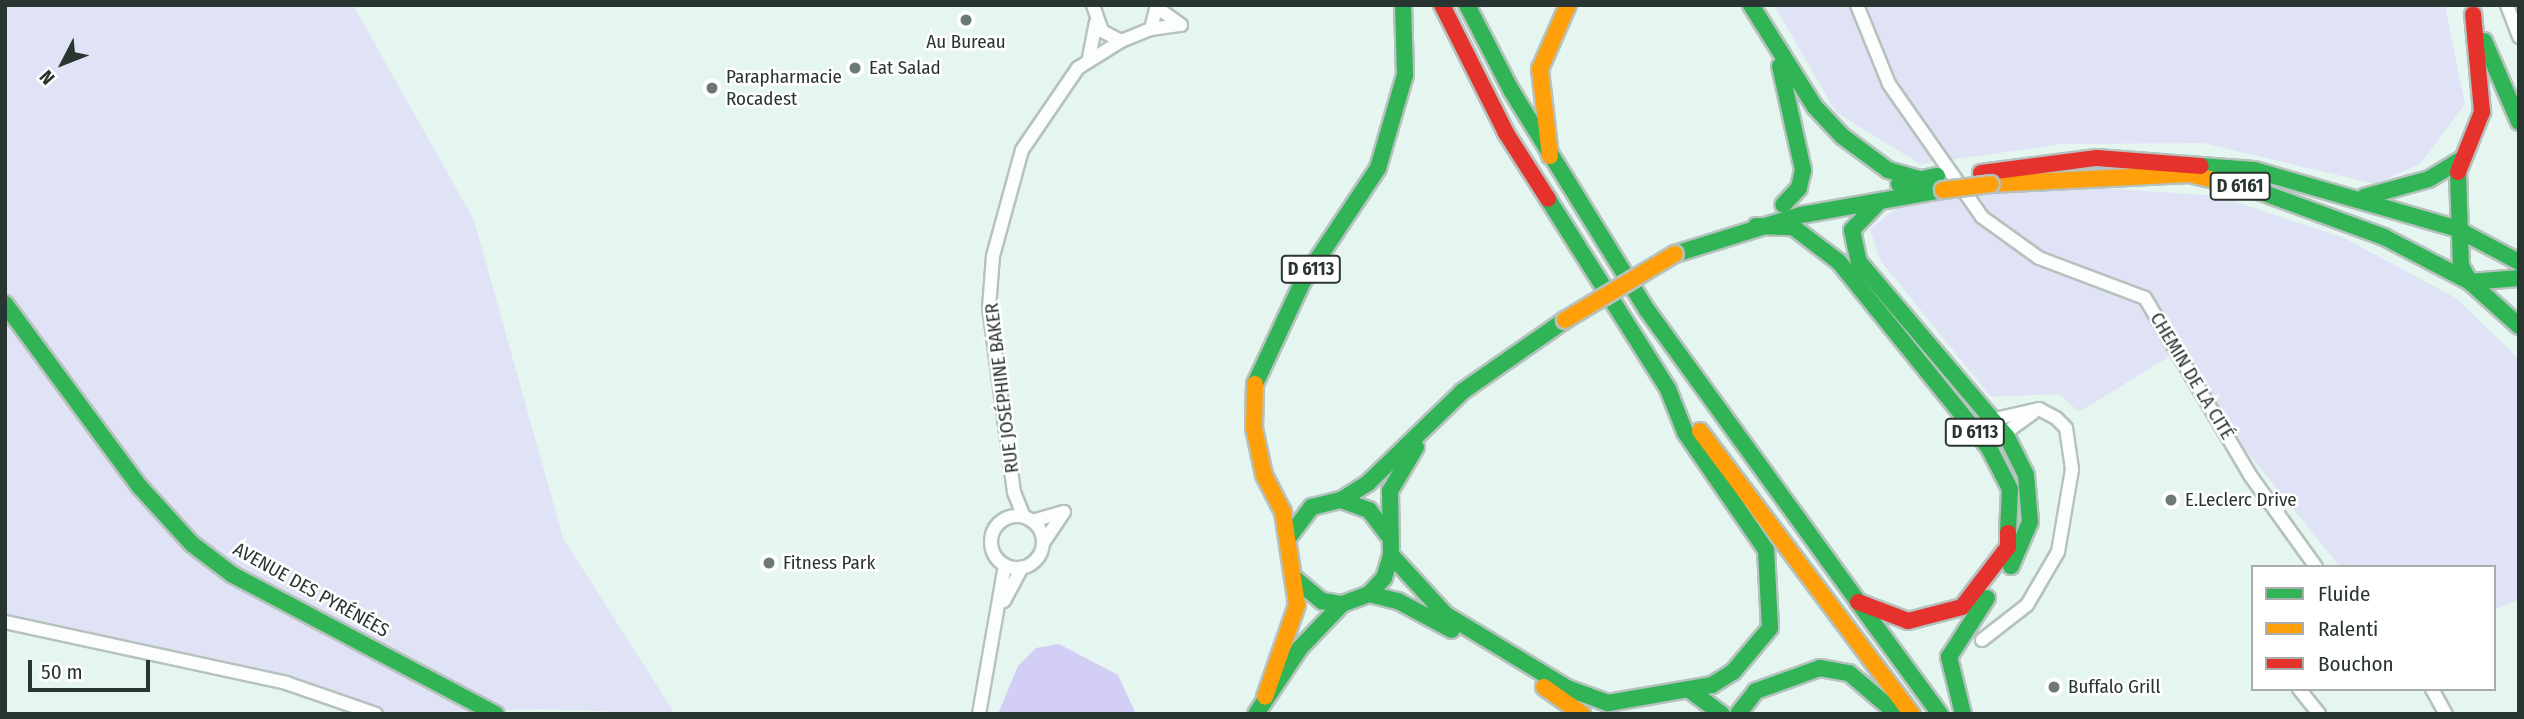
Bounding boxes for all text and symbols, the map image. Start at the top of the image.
marker: Au Bureau [958,12,974,28]
north arrow [28,28,98,98]
place label: Au Bureau [926,31,1006,53]
place label: Eat Salad [869,57,941,79]
marker: Eat Salad [847,60,863,76]
text: N [35,65,59,89]
place label: Parapharmacie Rocadest [726,66,842,110]
marker: Parapharmacie Rocadest [704,80,720,96]
road number: D 6161 [2208,172,2272,201]
road number: D 6113 [1280,255,1342,284]
street label: RUE JOSÉPHINE BAKER [980,302,1024,474]
street label: CHEMIN DE LA CITÉ [2145,308,2239,444]
road number: D 6113 [1944,418,2007,446]
place label: E.Leclerc Drive [2185,489,2297,511]
marker: E.Leclerc Drive [2163,492,2179,508]
street label: AVENUE DES PYRÉNÉES [229,538,393,642]
place label: Fitness Park [783,552,875,574]
marker: Fitness Park [761,555,777,571]
legend [2251,565,2496,691]
text: Fluide [2318,581,2370,607]
text: Ralenti [2318,616,2378,642]
scale bar [32,646,154,690]
text: Bouchon [2318,651,2394,677]
text: 50 m [41,659,83,685]
place label: Buffalo Grill [2068,676,2160,698]
marker: Buffalo Grill [2046,679,2062,695]

